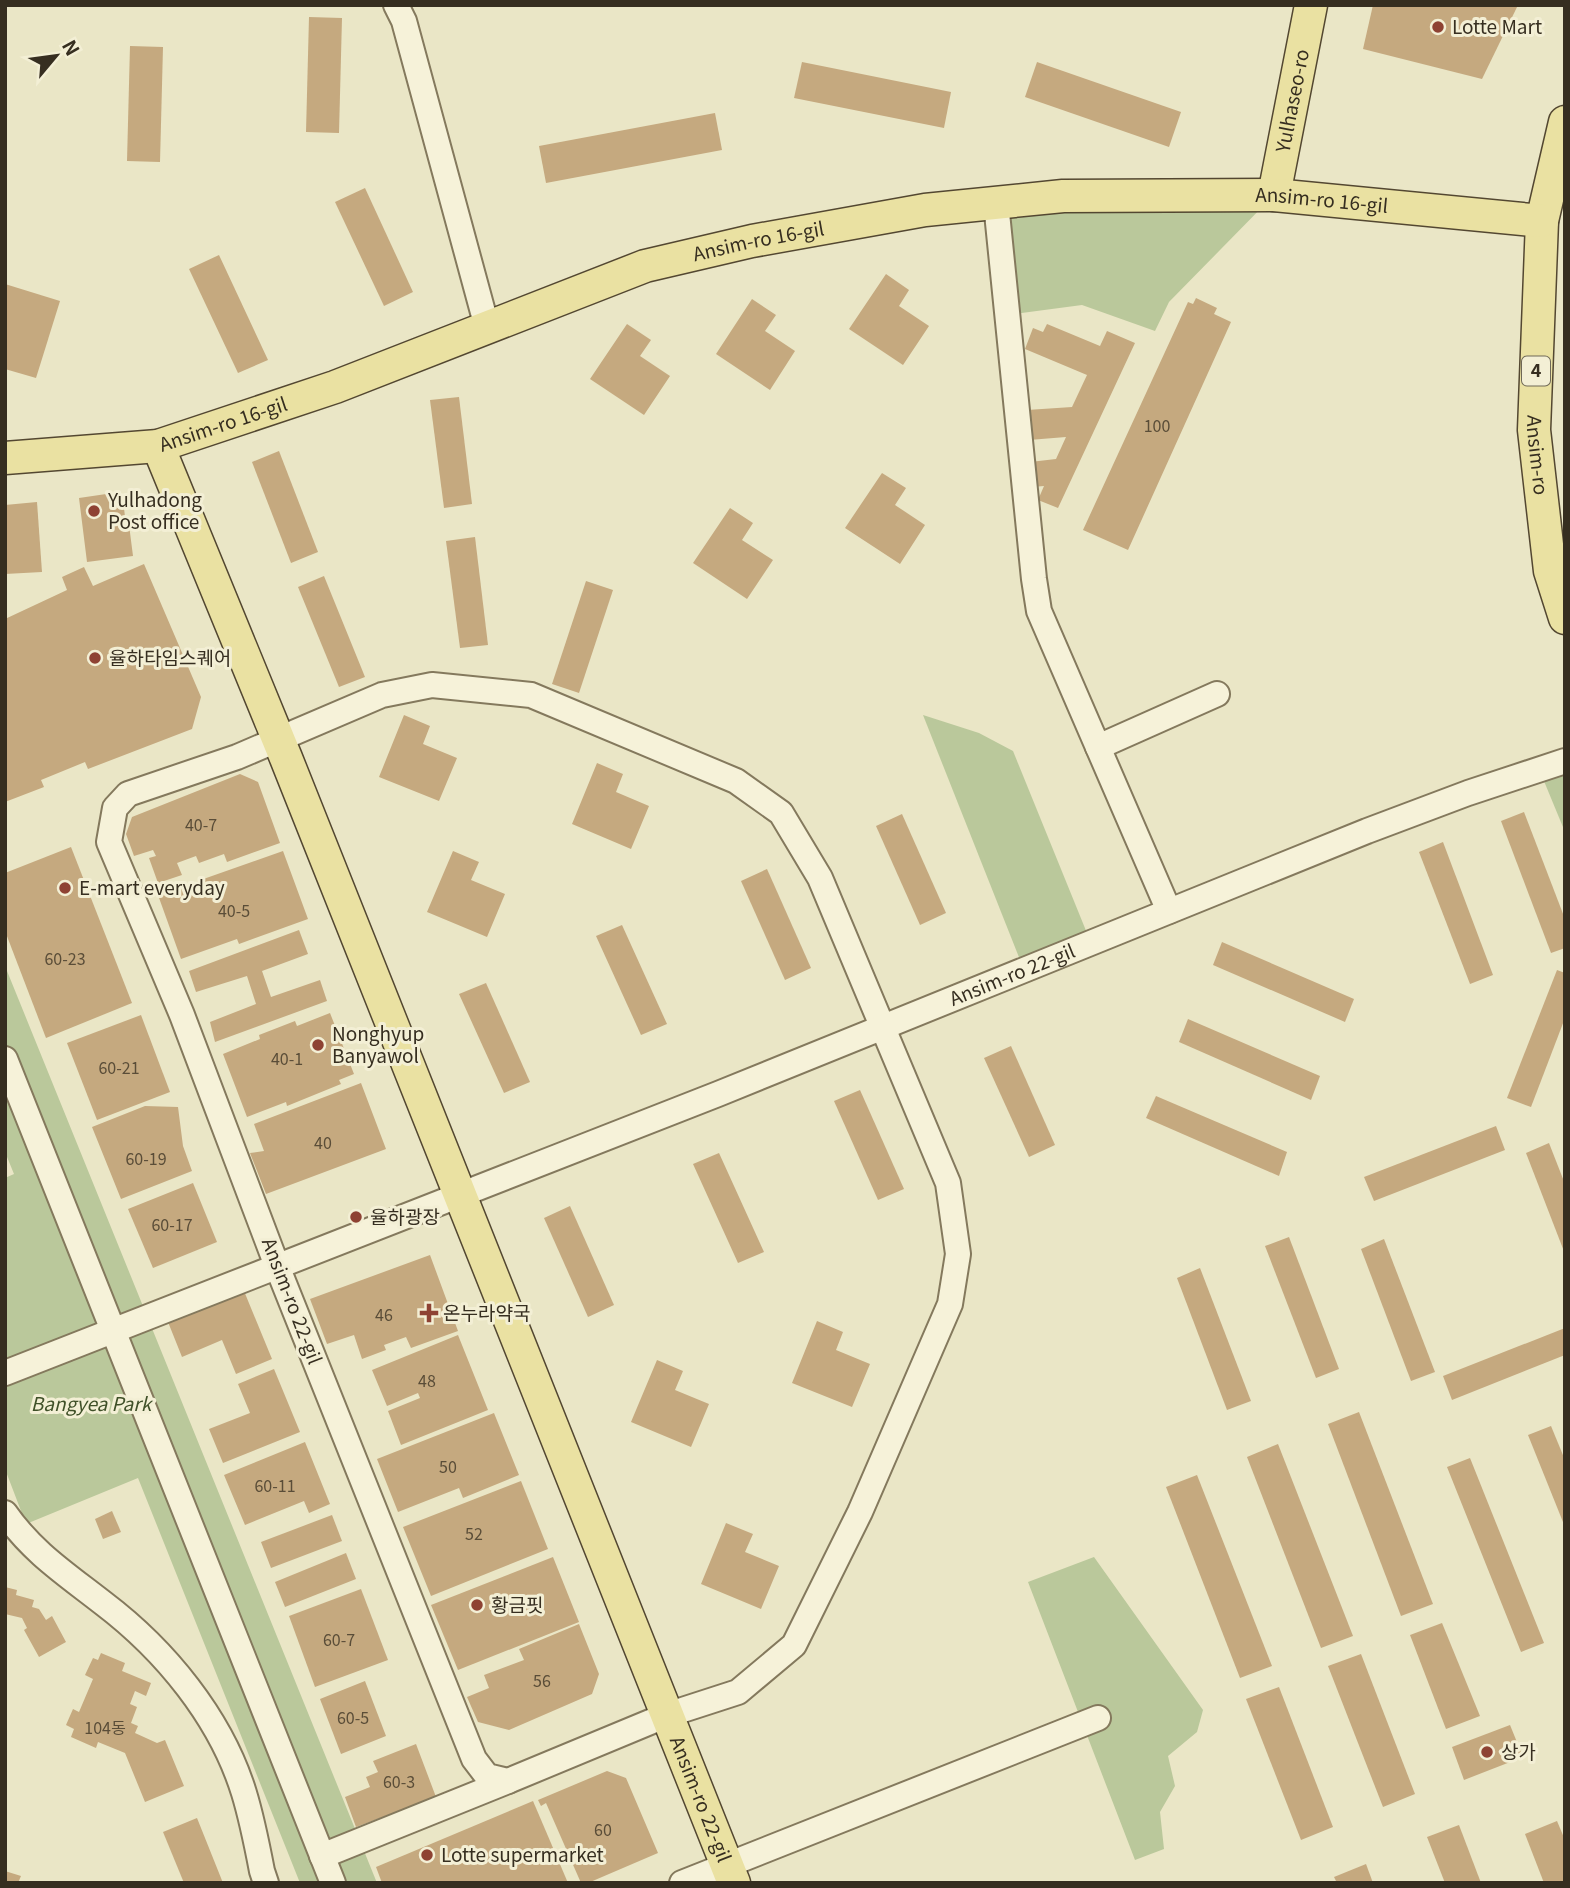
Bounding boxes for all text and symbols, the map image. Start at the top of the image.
place label: Lotte Mart [1452,12,1542,39]
marker: Lotte Mart [1430,19,1446,35]
north arrow [21,21,91,91]
text: N [57,34,87,60]
street label: Yulhaseo-ro [1267,46,1314,155]
street label: Ansim-ro 16-gil [1255,180,1389,218]
street label: Ansim-ro 16-gil [690,213,826,266]
road number: 4 [1522,356,1550,386]
street label: Ansim-ro 16-gil [155,389,290,457]
house number: 100 [1144,413,1170,437]
street label: Ansim-ro [1522,415,1556,496]
place label: Yulhadong Post office [107,485,202,534]
marker: Yulhadong Post office [86,503,102,519]
place label: 율하타임스퀘어 [109,643,231,670]
marker: 율하타임스퀘어 [87,650,103,666]
house number: 40-7 [185,812,217,836]
place label: E-mart everyday [79,873,225,900]
marker: E-mart everyday [57,880,73,896]
house number: 40-5 [218,898,250,922]
street label: Ansim-ro 22-gil [945,936,1078,1011]
house number: 60-23 [44,946,86,970]
place label: Nonghyup Banyawol [332,1019,424,1068]
marker: Nonghyup Banyawol [310,1037,326,1053]
house number: 40-1 [271,1046,303,1070]
house number: 60-21 [98,1055,140,1079]
house number: 40 [314,1130,332,1154]
house number: 60-19 [125,1146,167,1170]
place label: 율하광장 [370,1202,440,1229]
marker: 율하광장 [348,1209,364,1225]
house number: 60-17 [151,1212,193,1236]
street label: Ansim-ro 22-gil [257,1233,330,1368]
place label: 온누라약국 [443,1298,530,1325]
house number: 46 [375,1302,393,1326]
marker: 온누라약국 [421,1305,437,1321]
house number: 48 [418,1368,436,1392]
park label: Bangyea Park [31,1389,154,1416]
house number: 50 [439,1454,457,1478]
house number: 60-11 [254,1473,296,1497]
house number: 52 [465,1521,483,1545]
place label: 황금핏 [491,1590,543,1617]
marker: 황금핏 [469,1597,485,1613]
house number: 60-7 [323,1627,355,1651]
house number: 56 [533,1668,551,1692]
house number: 60-5 [337,1705,369,1729]
house number: 104동 [84,1715,126,1739]
street label: Ansim-ro 22-gil [665,1732,739,1866]
place label: 상가 [1501,1737,1536,1764]
marker: 상가 [1479,1744,1495,1760]
house number: 60-3 [383,1769,415,1793]
house number: 60 [594,1817,612,1841]
place label: Lotte supermarket [441,1840,604,1867]
marker: Lotte supermarket [419,1847,435,1863]

